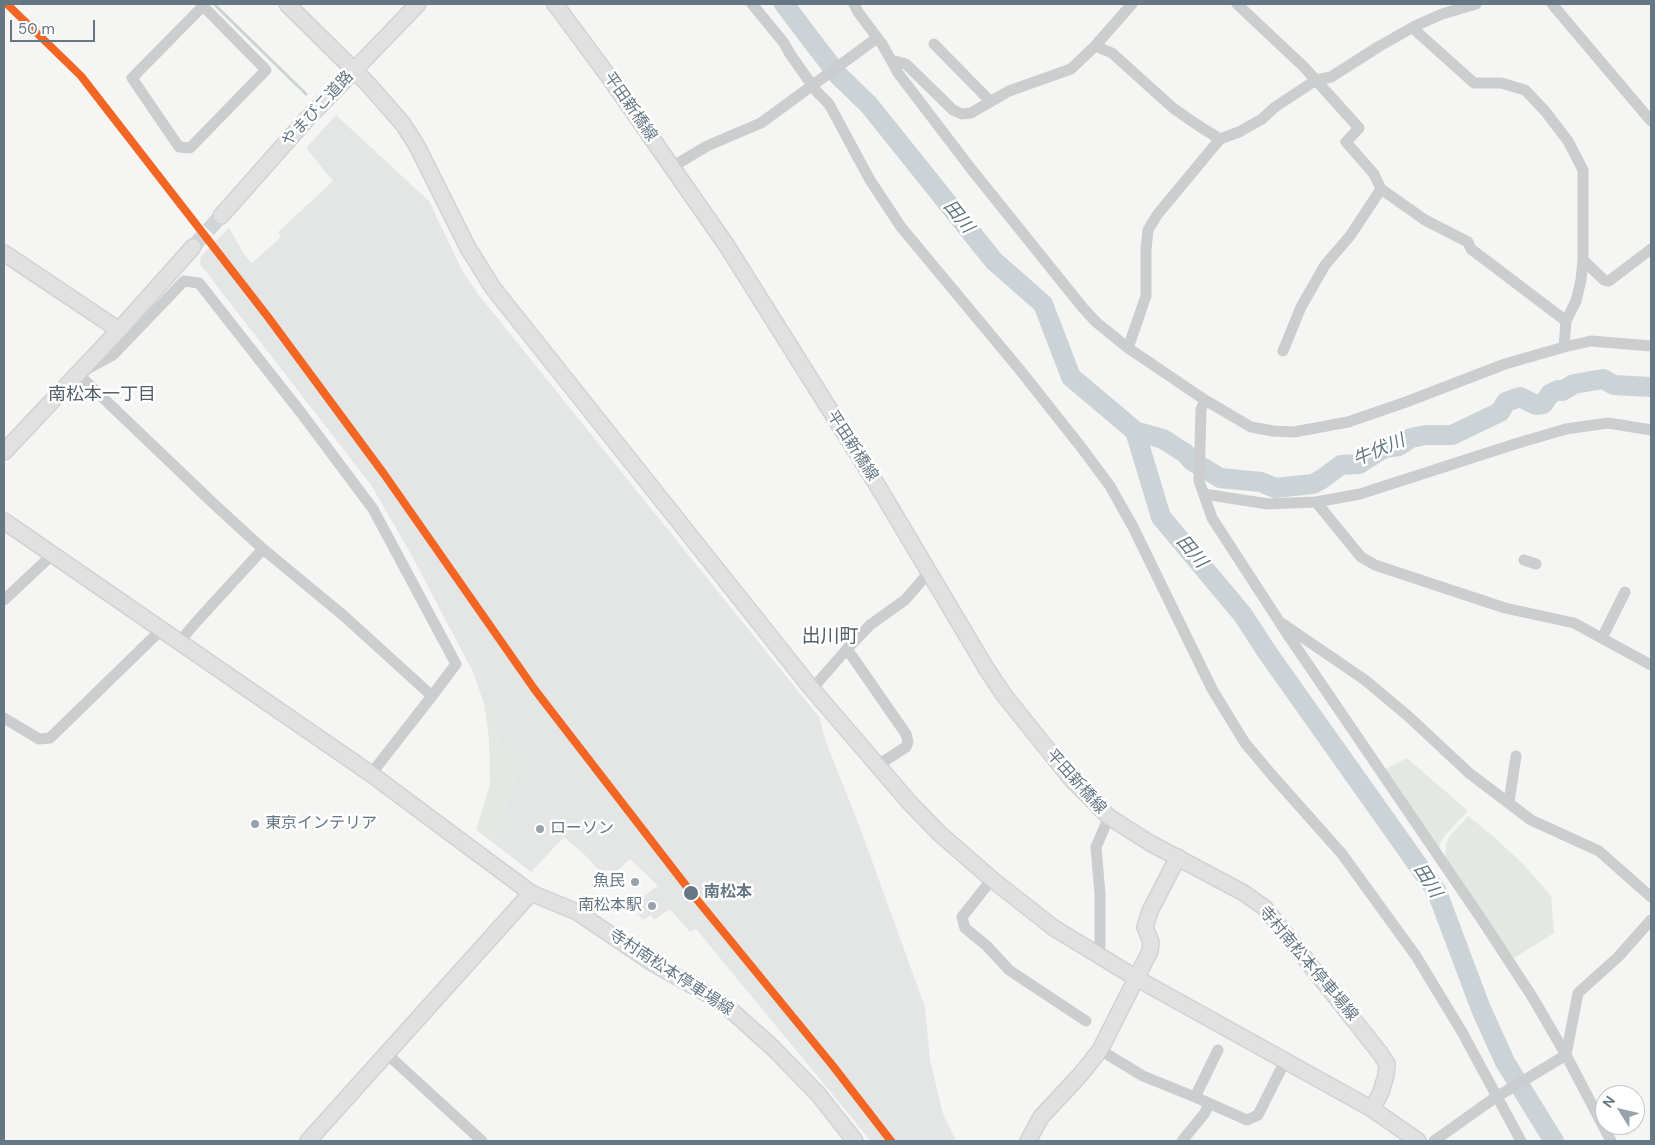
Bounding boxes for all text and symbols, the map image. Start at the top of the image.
scale bar [12,10,98,42]
text: 50 m [18,19,55,39]
street label: やまびこ道路 [278,67,358,151]
street label: 平田新橋線 [599,69,661,145]
water label: 田川 [938,196,978,238]
district label: 南松本一丁目 [48,384,156,406]
street label: 平田新橋線 [822,407,882,485]
water label: 牛伏川 [1350,431,1408,471]
water label: 田川 [1171,531,1211,573]
district label: 出川町 [802,626,858,648]
street label: 平田新橋線 [1042,746,1110,818]
place label: 東京インテリア [265,814,377,834]
marker: 東京インテリア [249,818,261,830]
place label: ローソン [550,819,614,839]
marker: ローソン [534,823,546,835]
water label: 田川 [1408,860,1446,902]
place label: 魚民 [593,872,625,892]
marker: 魚民 [629,876,641,888]
place label: 南松本 [704,883,752,903]
marker: 南松本 [682,884,700,902]
place label: 南松本駅 [578,896,642,916]
marker: 南松本駅 [646,900,658,912]
street label: 寺村南松本停車場線 [1254,903,1362,1025]
street label: 寺村南松本停車場線 [605,926,737,1020]
north arrow [1595,1085,1645,1135]
text: N [1598,1092,1619,1111]

